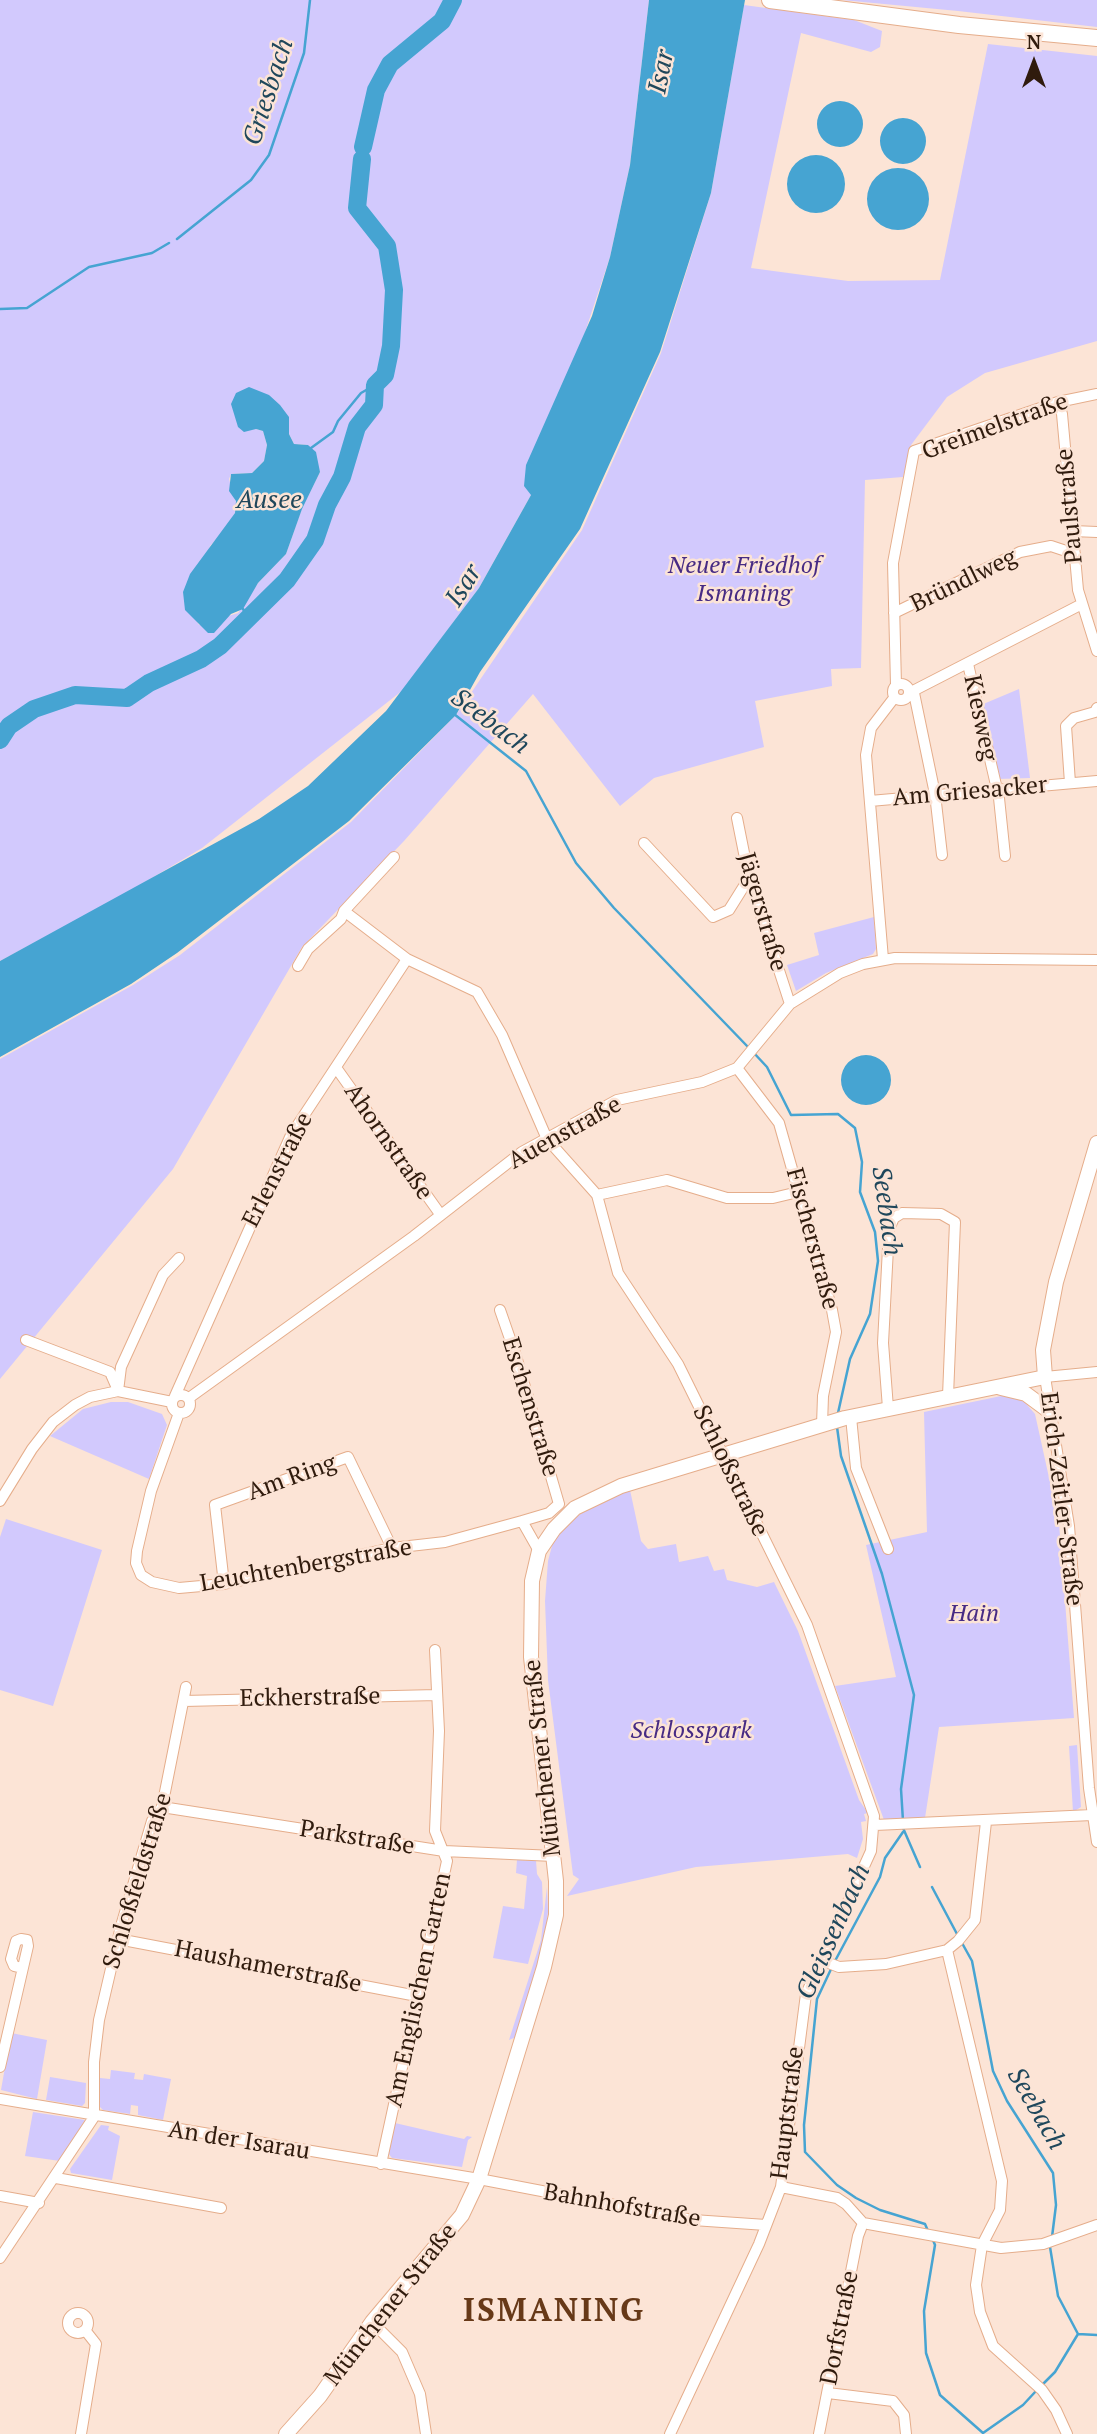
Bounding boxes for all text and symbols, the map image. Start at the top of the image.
north arrow [999,28,1069,98]
text: N [1027,29,1041,54]
water label: Griesbach [237,35,301,149]
water label: Isar [643,48,681,96]
street label: Greimelstraße [918,387,1072,467]
street label: Paulstraße [1051,447,1089,565]
water label: Ausee [236,485,302,517]
street label: Bründlweg [906,543,1022,619]
park label: Neuer Friedhof Ismaning [668,552,820,608]
water label: Isar [439,559,489,613]
street label: Kiesweg [957,672,1003,764]
water label: Seebach [445,682,535,762]
street label: Am Griesacker [892,771,1048,813]
street label: Jägerstraße [731,849,793,975]
street label: Ahornstraße [337,1078,439,1206]
street label: Auenstraße [504,1090,626,1176]
street label: Erlenstraße [237,1108,319,1232]
water label: Seebach [864,1164,908,1258]
street label: Fischerstraße [779,1165,845,1313]
street label: Eschenstraße [495,1334,565,1480]
street label: Erich-Zeitler-Straße [1034,1390,1088,1608]
street label: Schloßstraße [686,1401,774,1541]
street label: Am Ring [244,1449,340,1507]
street label: Leuchtenbergstraße [198,1533,414,1599]
park label: Hain [949,1600,999,1628]
street label: Münchener Straße [518,1658,568,1858]
street label: Eckherstraße [239,1682,381,1714]
park label: Schlosspark [630,1717,752,1745]
street label: Schloßfeldstraße [98,1790,178,1972]
street label: Parkstraße [297,1815,417,1861]
water label: Gleissenbach [790,1860,878,2004]
street label: Am Englischen Garten [380,1870,458,2110]
street label: Haushamerstraße [172,1935,364,1999]
street label: Hauptstraße [766,2045,810,2181]
water label: Seebach [1000,2062,1072,2156]
street label: An der Isarau [166,2116,312,2166]
street label: Bahnhofstraße [541,2178,703,2234]
street label: Münchener Straße [319,2218,463,2392]
street label: Dorfstraße [815,2268,865,2388]
district label: ISMANING [464,2293,644,2331]

